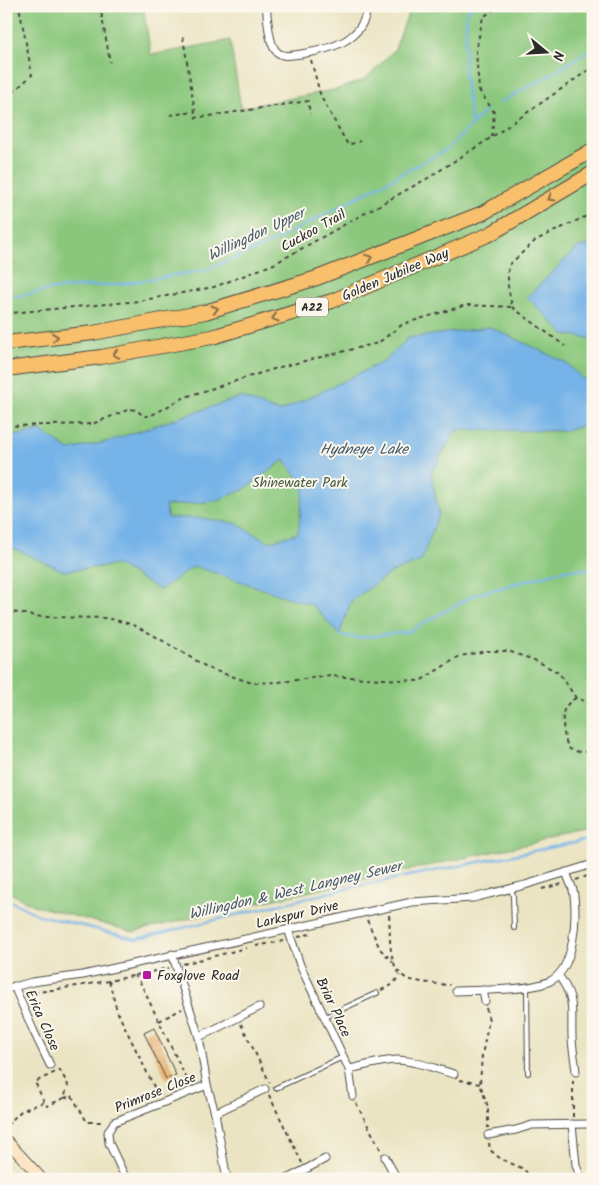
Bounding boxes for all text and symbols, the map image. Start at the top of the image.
north arrow [522,28,572,78]
text: N [546,48,569,63]
one-way arrow [547,191,556,201]
water label: Willingdon Upper [204,201,312,268]
street label: Cuckoo Trail [277,204,351,258]
street label: Golden Jubilee Way [338,242,453,307]
one-way arrow [364,254,372,264]
road number: A22 [296,298,328,316]
one-way arrow [210,305,218,315]
one-way arrow [271,313,279,323]
one-way arrow [51,332,59,343]
one-way arrow [112,349,121,359]
water label: Hydneye Lake [320,438,409,462]
park label: Shinewater Park [252,472,348,494]
water label: Willingdon & West Langney Sewer [187,854,407,927]
street label: Larkspur Drive [254,895,341,935]
place label: Foxglove Road [157,965,240,987]
marker: Foxglove Road [141,969,153,981]
street label: Briar Place [310,974,357,1042]
street label: Erica Close [19,986,66,1055]
street label: Primrose Close [111,1066,200,1119]

